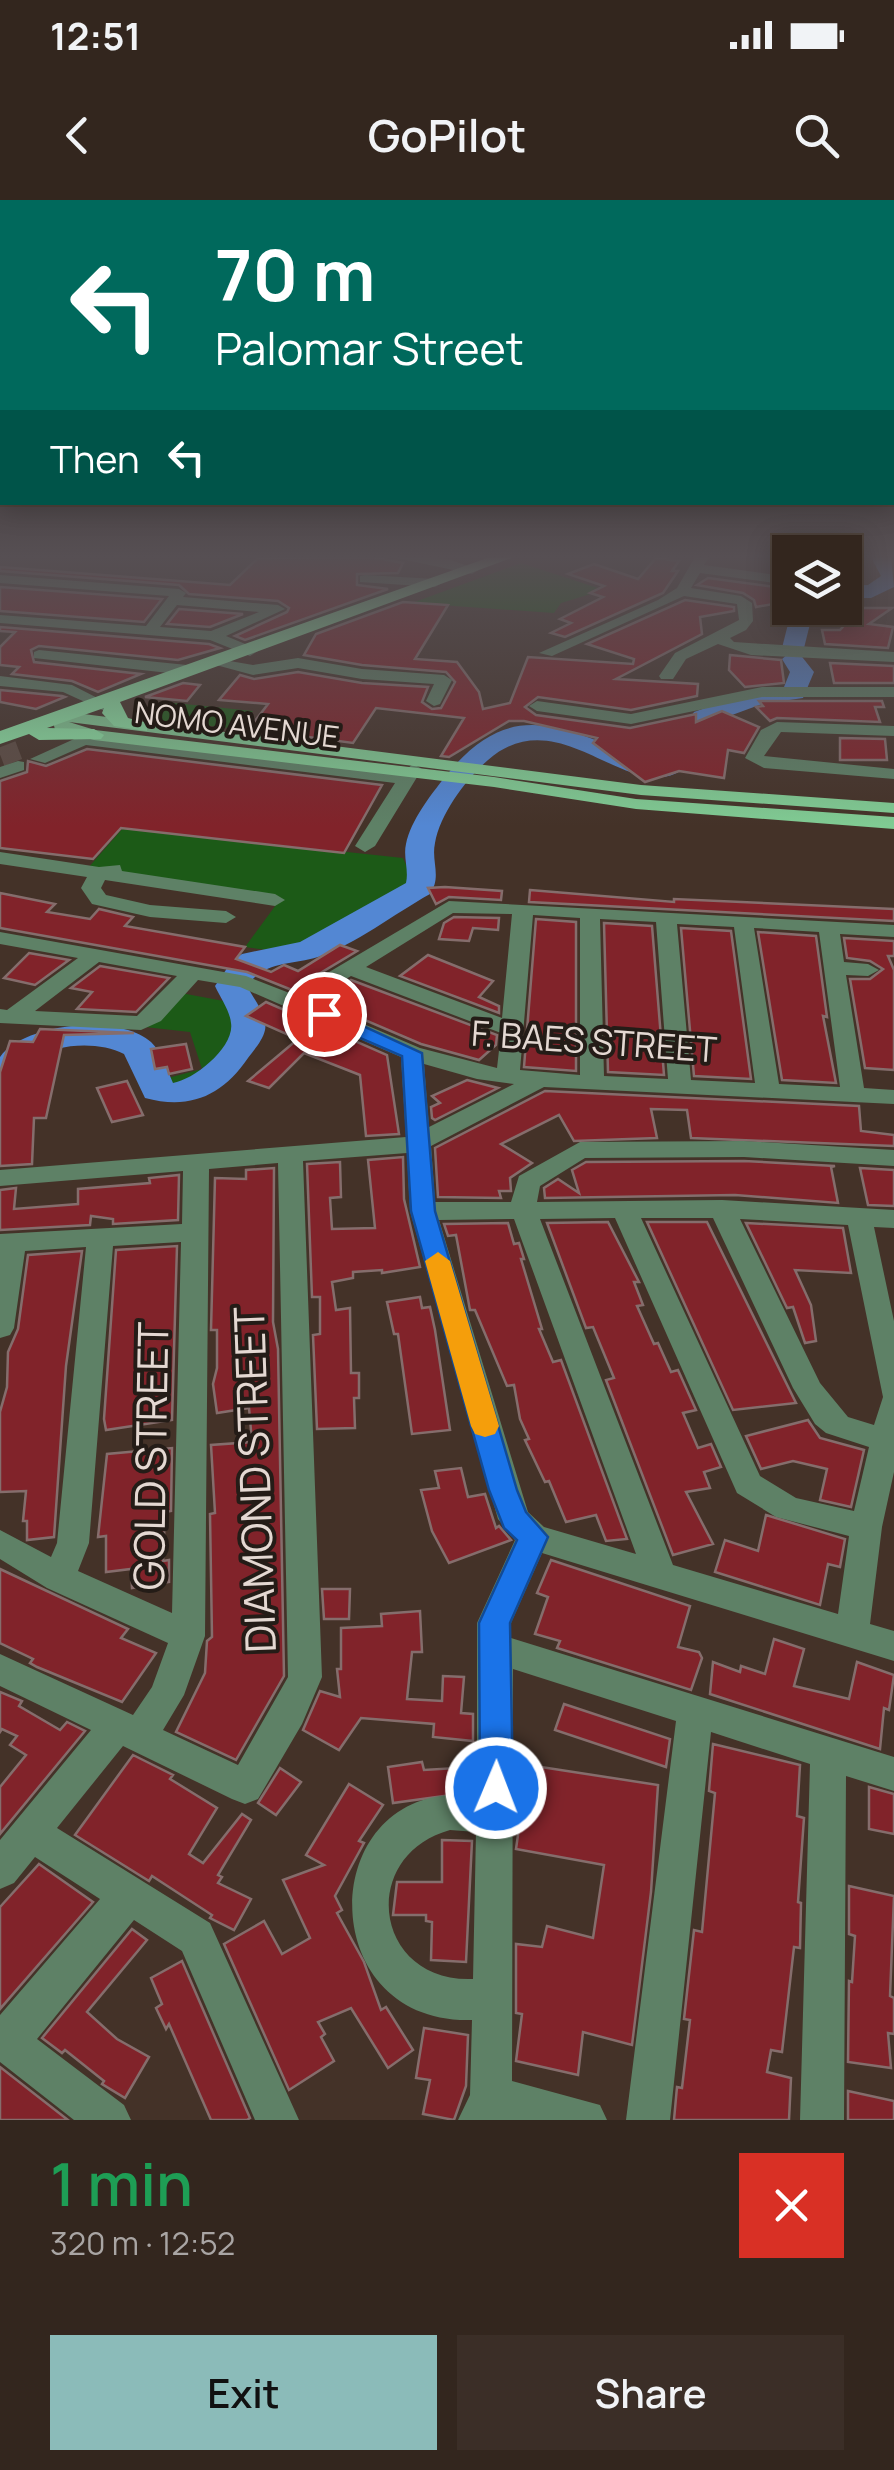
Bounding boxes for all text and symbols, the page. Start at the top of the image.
text: 12:51 [50,9,141,61]
text: GoPilot [368,104,526,166]
icon: back [50,108,105,163]
icon: search [789,108,844,163]
text: 70 m [215,226,375,322]
icon: left [50,240,180,370]
text: Palomar Street [215,317,524,379]
icon: left [159,430,214,485]
text: Then [50,432,139,484]
map controls [772,535,862,625]
button: layers [772,535,862,625]
street label: NOMO AVENUE [132,691,342,757]
pin [282,972,367,1057]
icon: arrive [297,987,352,1042]
street label: F. BAES STREET [470,1008,718,1074]
street label: DIAMOND STREET [219,1306,289,1654]
street label: GOLD STREET [119,1321,181,1591]
position arrow [444,1736,548,1840]
text: 1 min [50,2142,193,2224]
button: close [739,2153,844,2258]
text: 320 m · 12:52 [50,2221,235,2265]
button: Exit [50,2335,437,2450]
button: Share [457,2335,844,2450]

